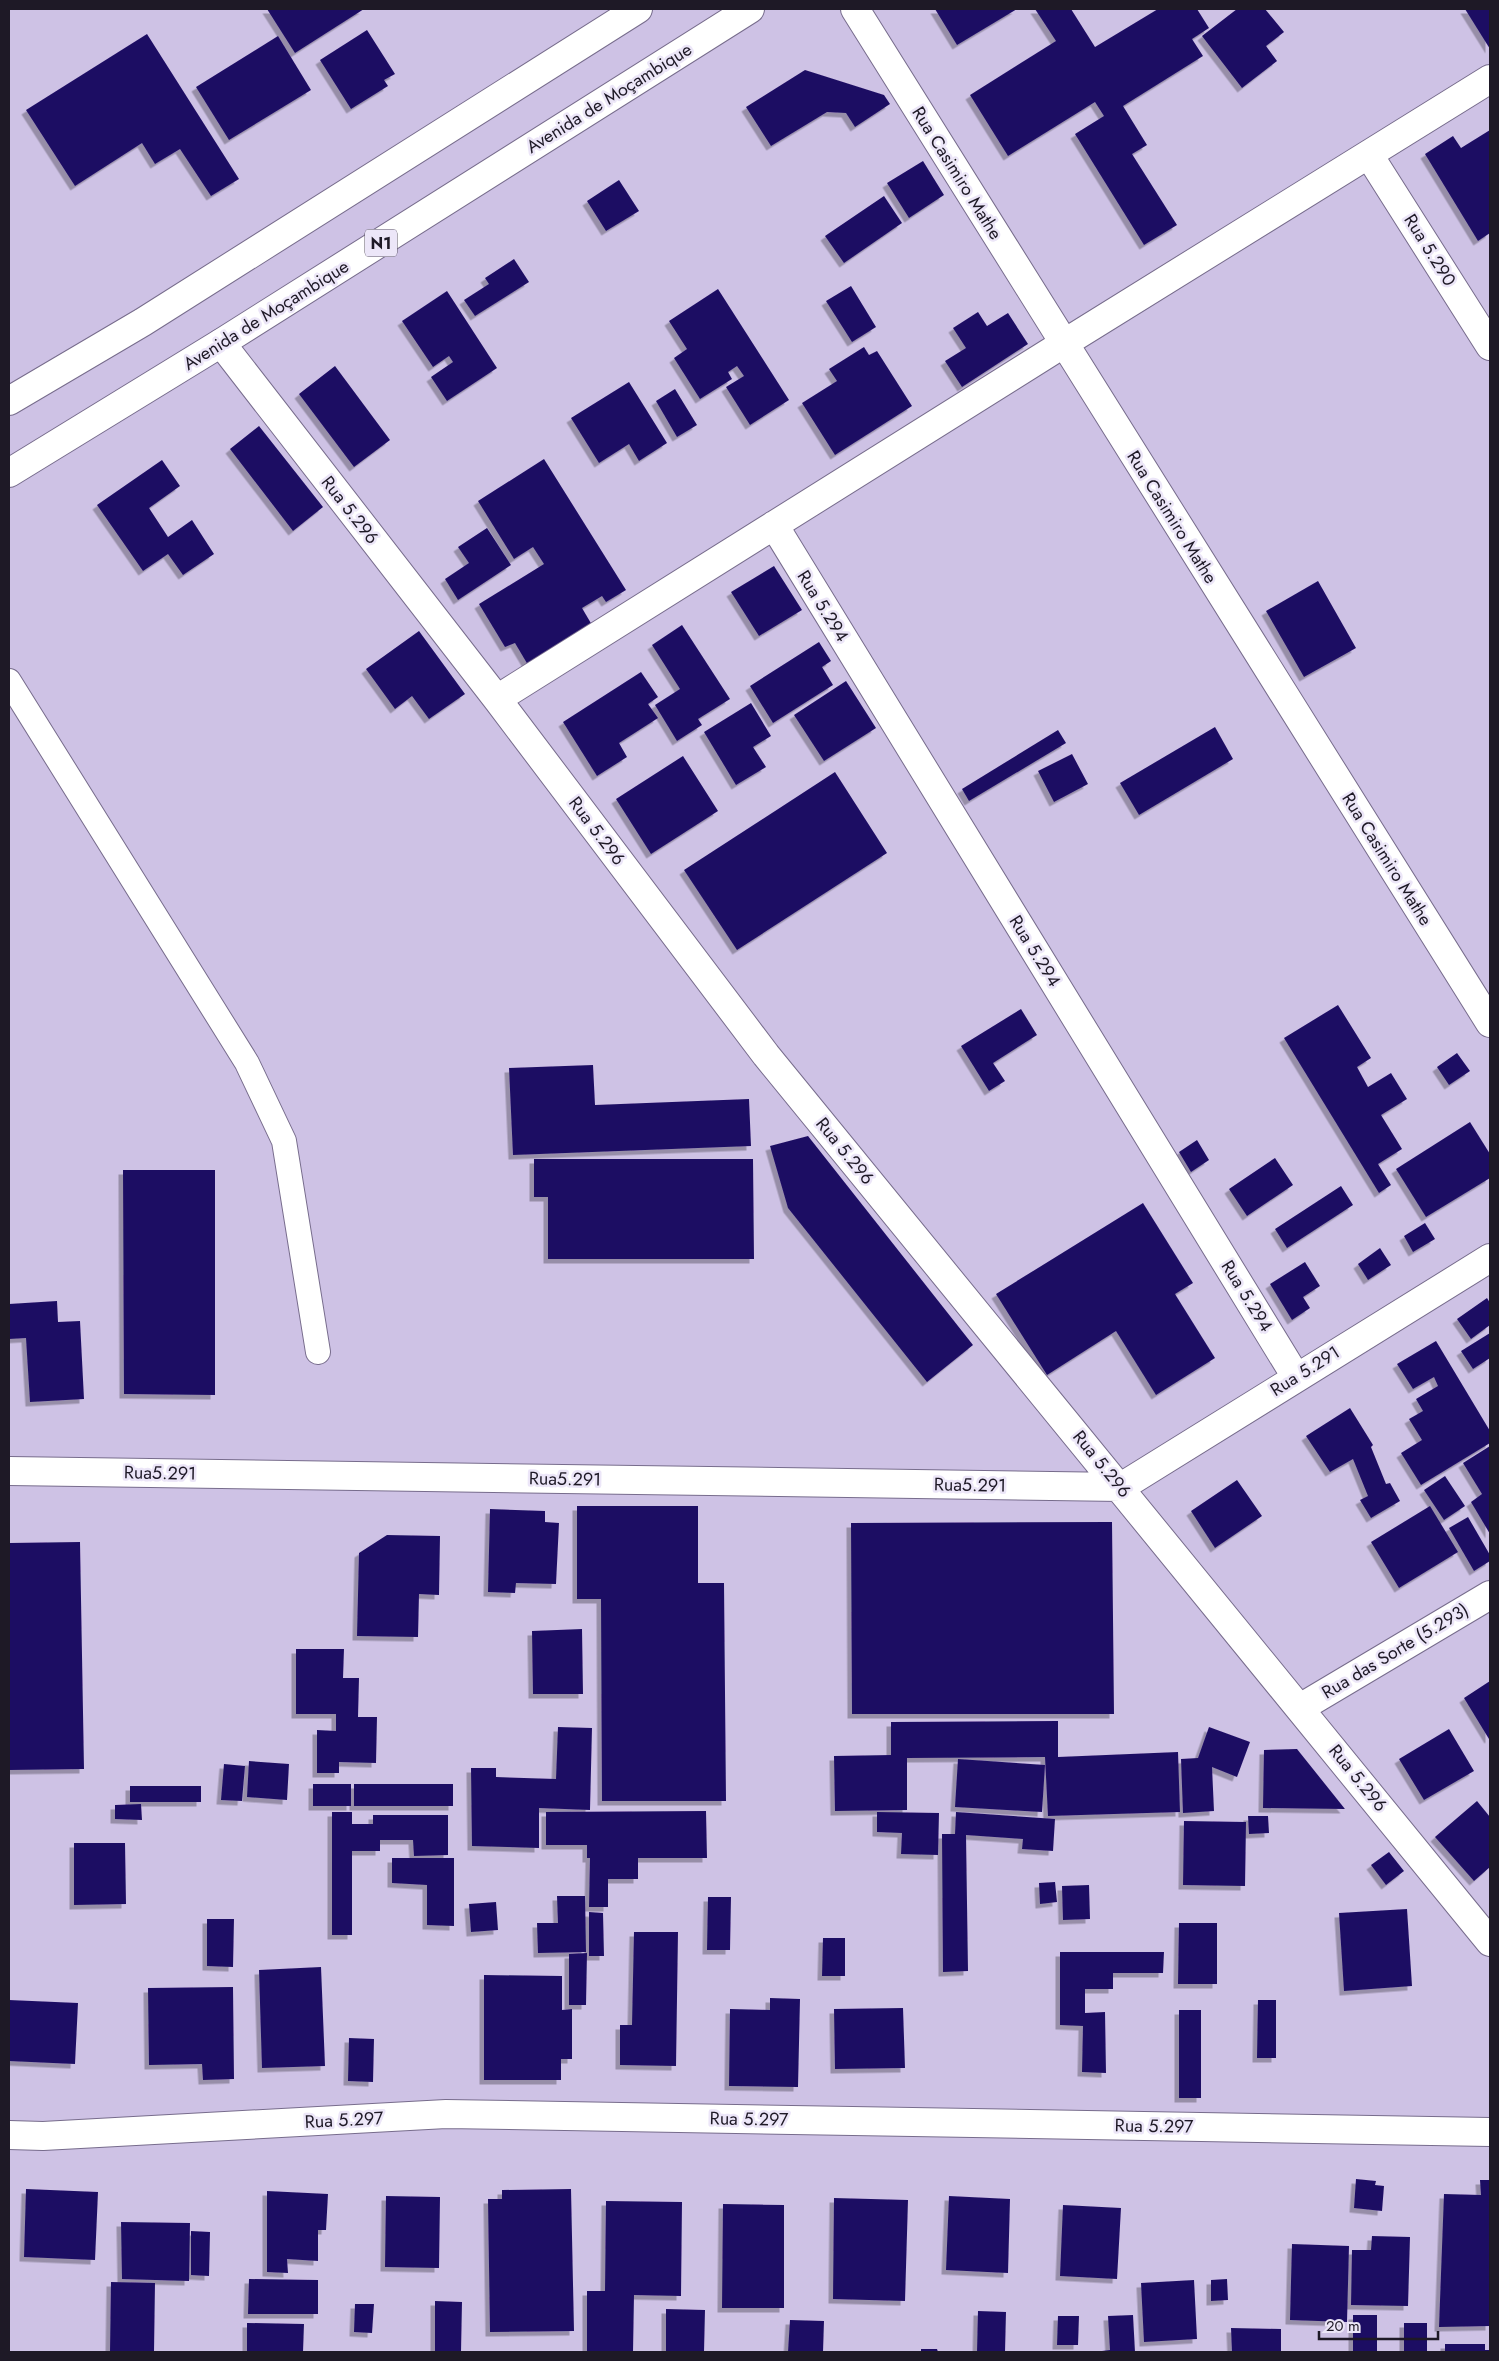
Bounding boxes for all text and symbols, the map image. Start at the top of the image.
street label: Avenida de Moçambique [521,36,697,160]
street label: Rua Casimiro Mathe [906,101,1008,245]
street label: Rua 5.290 [1398,209,1462,291]
road number: N1 [365,230,397,256]
street label: Avenida de Moçambique [178,253,354,377]
street label: Rua Casimiro Mathe [1121,445,1223,589]
street label: Rua 5.296 [315,470,385,550]
street label: Rua 5.294 [791,565,855,647]
street label: Rua Casimiro Mathe [1336,787,1438,931]
street label: Rua 5.296 [563,791,631,871]
street label: Rua 5.294 [1003,910,1067,992]
street label: Rua 5.296 [810,1112,880,1190]
street label: Rua 5.294 [1215,1255,1279,1337]
street label: Rua 5.291 [1265,1339,1345,1403]
street label: Rua 5.296 [1067,1425,1137,1503]
street label: Rua5.291 [124,1459,196,1487]
street label: Rua5.291 [529,1465,601,1493]
street label: Rua5.291 [934,1471,1006,1499]
street label: Rua das Sorte (5.293) [1317,1597,1473,1705]
street label: Rua 5.296 [1323,1739,1393,1817]
street label: Rua 5.297 [304,2105,384,2135]
street label: Rua 5.297 [709,2105,789,2133]
street label: Rua 5.297 [1114,2112,1194,2140]
scale bar [1319,2308,1438,2340]
text: 20 m [1326,2315,1360,2337]

